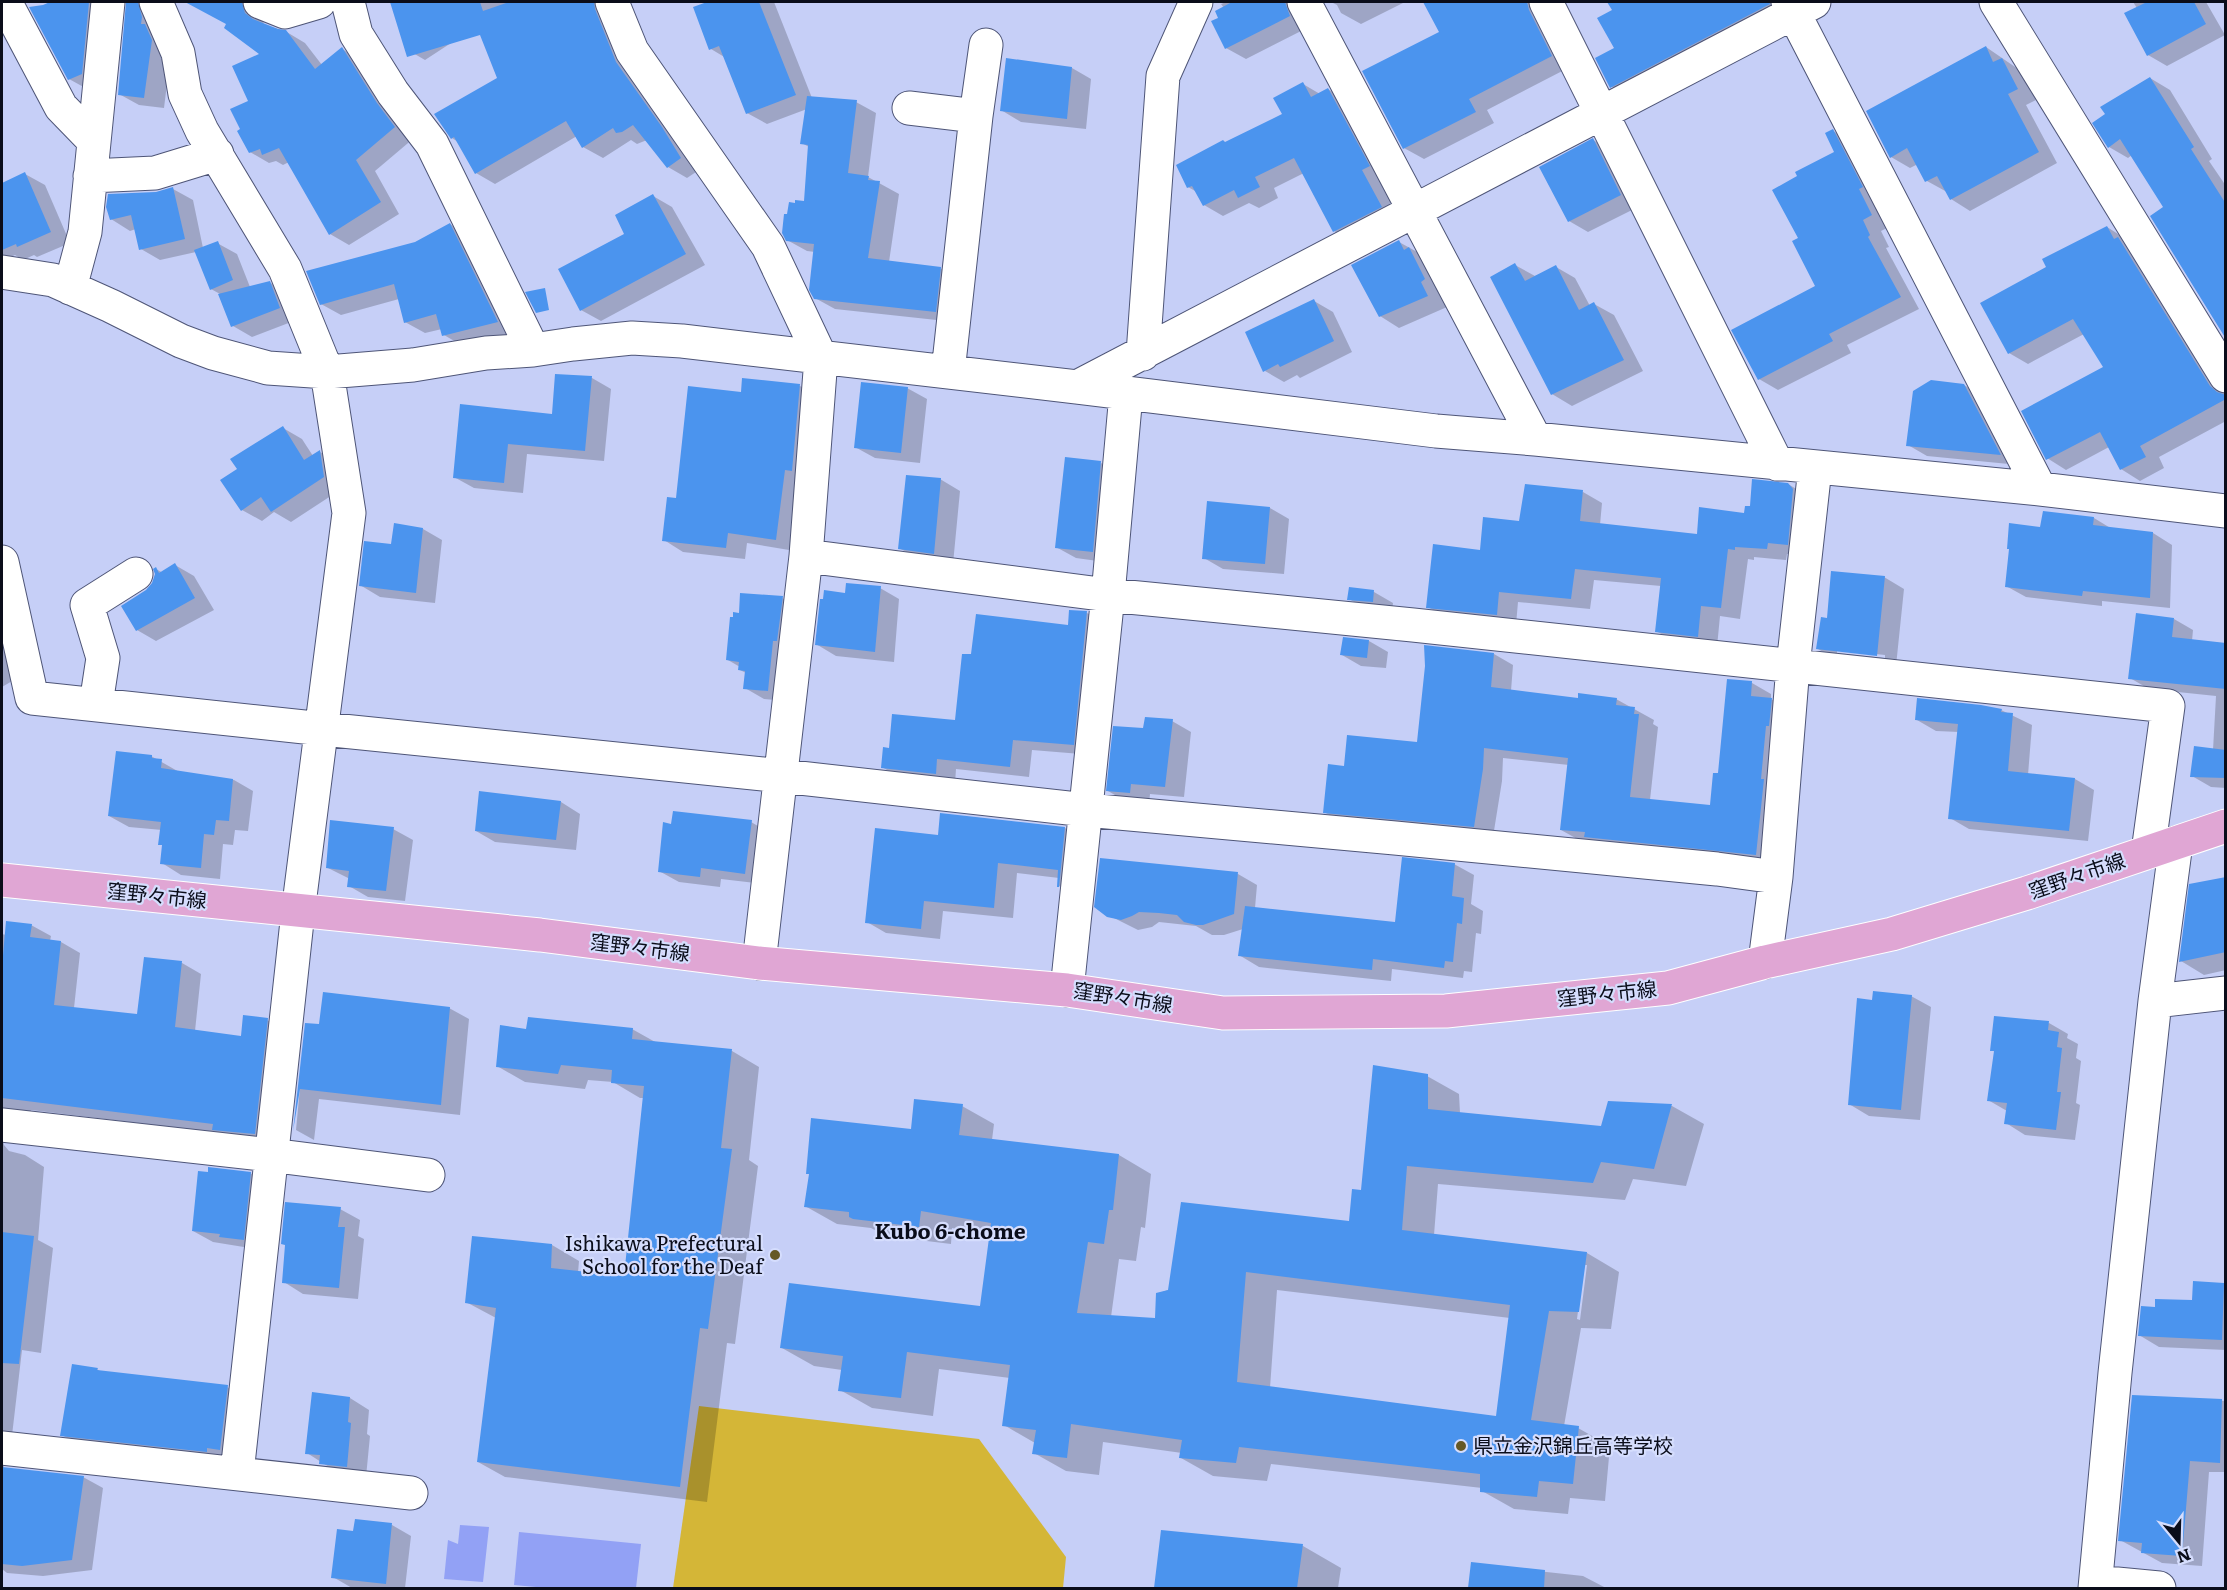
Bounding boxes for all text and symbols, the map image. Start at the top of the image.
street label: 窪野々市線 [2024,844,2129,905]
street label: 窪野々市線 [106,874,209,914]
street label: 窪野々市線 [589,925,692,967]
street label: 窪野々市線 [1555,972,1658,1012]
street label: 窪野々市線 [1072,973,1175,1019]
district label: Kubo 6-chome [874,1214,1026,1245]
place label: Ishikawa Prefectural School for the Deaf [565,1227,765,1280]
marker: Ishikawa Prefectural School for the Deaf [768,1248,782,1262]
place label: 県立金沢錦丘高等学校 [1473,1429,1673,1459]
marker: 県立金沢錦丘高等学校 [1454,1439,1468,1453]
north arrow [2149,1512,2209,1572]
text: N [2174,1544,2194,1571]

